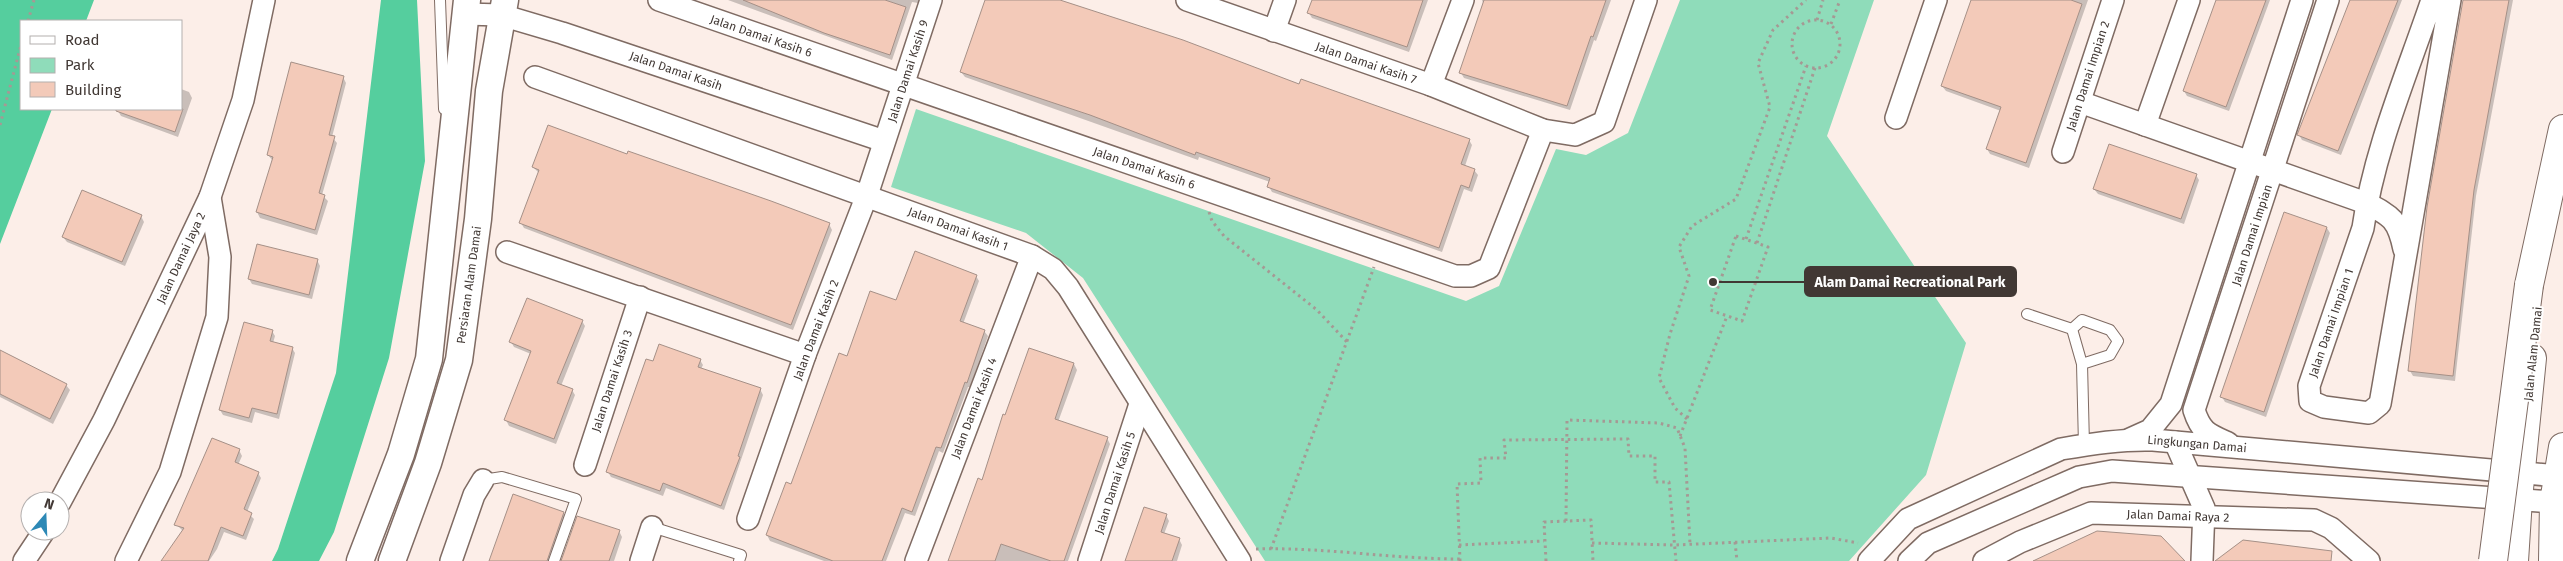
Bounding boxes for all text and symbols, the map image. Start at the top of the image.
street label: Jalan Damai Kasih 6 [708,12,814,60]
street label: Jalan Damai Kasih 9 [885,18,931,124]
street label: Jalan Damai Impian 2 [2064,19,2112,133]
legend [20,20,182,110]
text: Road [65,31,100,49]
street label: Jalan Damai Kasih 7 [1314,39,1418,87]
street label: Jalan Damai Kasih [628,49,724,93]
text: Park [65,56,95,74]
text: Building [65,81,121,99]
street label: Jalan Damai Kasih 6 [1091,144,1197,192]
street label: Jalan Damai Impian [2229,183,2275,287]
street label: Jalan Damai Kasih 1 [906,204,1010,254]
street label: Jalan Damai Jaya 2 [154,210,208,306]
street label: Persiaran Alam Damai [454,225,484,345]
callout: Alam Damai Recreational Park [1805,267,2016,296]
street label: Jalan Damai Impian 1 [2306,267,2356,379]
text: Alam Damai Recreational Park [1813,274,2006,291]
street label: Jalan Damai Kasih 2 [790,278,842,382]
street label: Jalan Alam Damai [2521,306,2545,402]
street label: Jalan Damai Kasih 3 [589,328,635,434]
street label: Jalan Damai Kasih 4 [948,355,1000,460]
street label: Jalan Damai Kasih 5 [1092,430,1138,536]
street label: Lingkungan Damai [2147,433,2247,455]
north arrow [20,491,70,541]
text: N [42,495,56,514]
street label: Jalan Damai Raya 2 [2126,507,2230,525]

